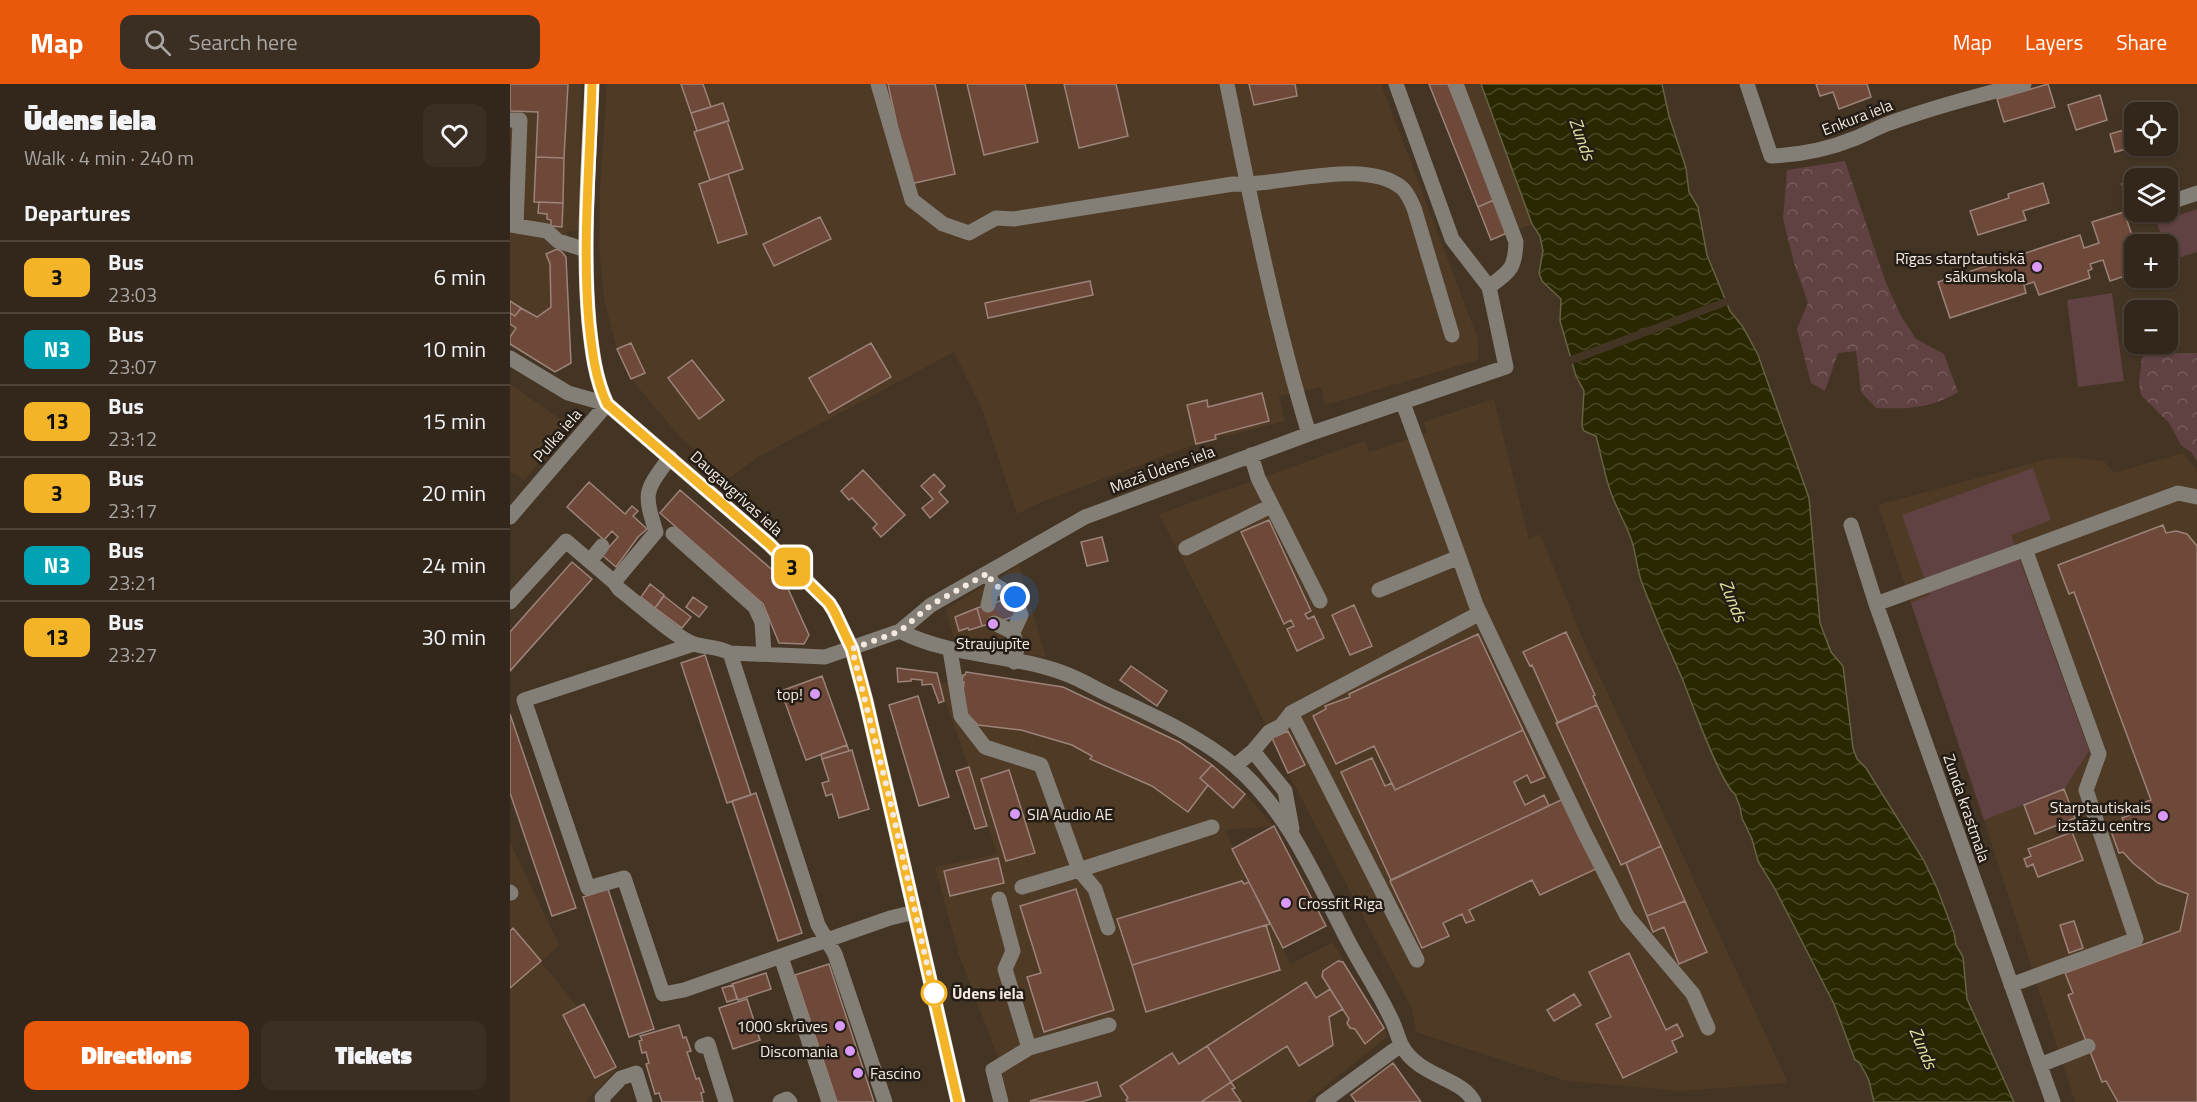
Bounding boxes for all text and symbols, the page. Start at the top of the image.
search box [120,15,540,69]
text: Map [30,21,84,64]
text: Search here [189,25,298,59]
icon: search [141,26,174,59]
text: Map [1953,26,1992,58]
text: Layers [2025,26,2083,58]
text: Share [2116,26,2167,58]
street label: Enkura iela [1818,93,1896,141]
text: Ūdens iela [24,98,156,141]
map controls [2124,102,2178,354]
button: locate [2124,102,2178,156]
button: heart [423,104,486,167]
water label: Zunds [1562,114,1603,165]
text: Walk · 4 min · 240 m [24,142,194,173]
button: layers [2124,168,2178,222]
text: Departures [24,196,131,230]
button: + [2124,234,2178,288]
text: Bus [108,245,144,279]
place label: Rīgas starptautiskā sākumskola [1895,246,2025,288]
text: 6 min [434,260,486,294]
marker: Rīgas starptautiskā sākumskola [2030,260,2044,274]
text: 3 [51,261,63,293]
text: 23:03 [108,279,157,310]
button: − [2124,300,2178,354]
text: Bus [108,317,144,351]
text: 10 min [421,332,486,366]
text: N3 [44,333,70,365]
text: 23:07 [108,351,157,382]
text: Bus [108,389,144,423]
street label: Pulka iela [527,403,587,467]
text: 15 min [421,404,486,438]
text: 13 [45,405,69,437]
text: 23:12 [108,423,157,454]
street label: Mazā Ūdens iela [1106,439,1218,499]
street label: Daugavgrīvas iela [685,445,789,541]
text: Bus [108,461,144,495]
text: 20 min [421,476,486,510]
text: 3 [51,477,63,509]
text: 23:17 [108,495,157,526]
text: Bus [108,533,144,567]
text: 24 min [421,548,486,582]
line badge: 3 [772,548,812,586]
text: N3 [44,549,70,581]
text: 3 [786,551,798,583]
text: 23:21 [108,567,157,598]
water label: Zunds [1713,576,1755,627]
your location [1000,582,1030,612]
text: Bus [108,605,144,639]
marker: Straujupīte [986,617,1000,631]
text: 30 min [421,620,486,654]
text: 13 [45,621,69,653]
place label: Straujupīte [956,631,1030,655]
text: 23:27 [108,639,157,670]
place label: top! [777,682,803,706]
marker: top! [808,687,822,701]
street label: Zunda krastmala [1937,751,1997,865]
place label: Starptautiskais izstāžu centrs [2050,795,2151,837]
place label: SIA Audio AE [1027,802,1113,826]
marker: SIA Audio AE [1008,807,1022,821]
marker: Starptautiskais izstāžu centrs [2156,809,2170,823]
place label: Crossfit Riga [1298,891,1383,915]
marker: Crossfit Riga [1279,896,1293,910]
marker: Ūdens iela [921,980,947,1006]
place label: Ūdens iela [952,981,1024,1005]
place label: 1000 skrūves [736,1014,828,1038]
marker: 1000 skrūves [833,1019,847,1033]
button: Directions [24,1021,249,1090]
button: Tickets [261,1021,486,1090]
water label: Zunds [1903,1023,1945,1074]
place label: Discomania [760,1039,838,1063]
marker: Discomania [843,1044,857,1058]
place label: Fascino [870,1061,921,1085]
marker: Fascino [851,1066,865,1080]

